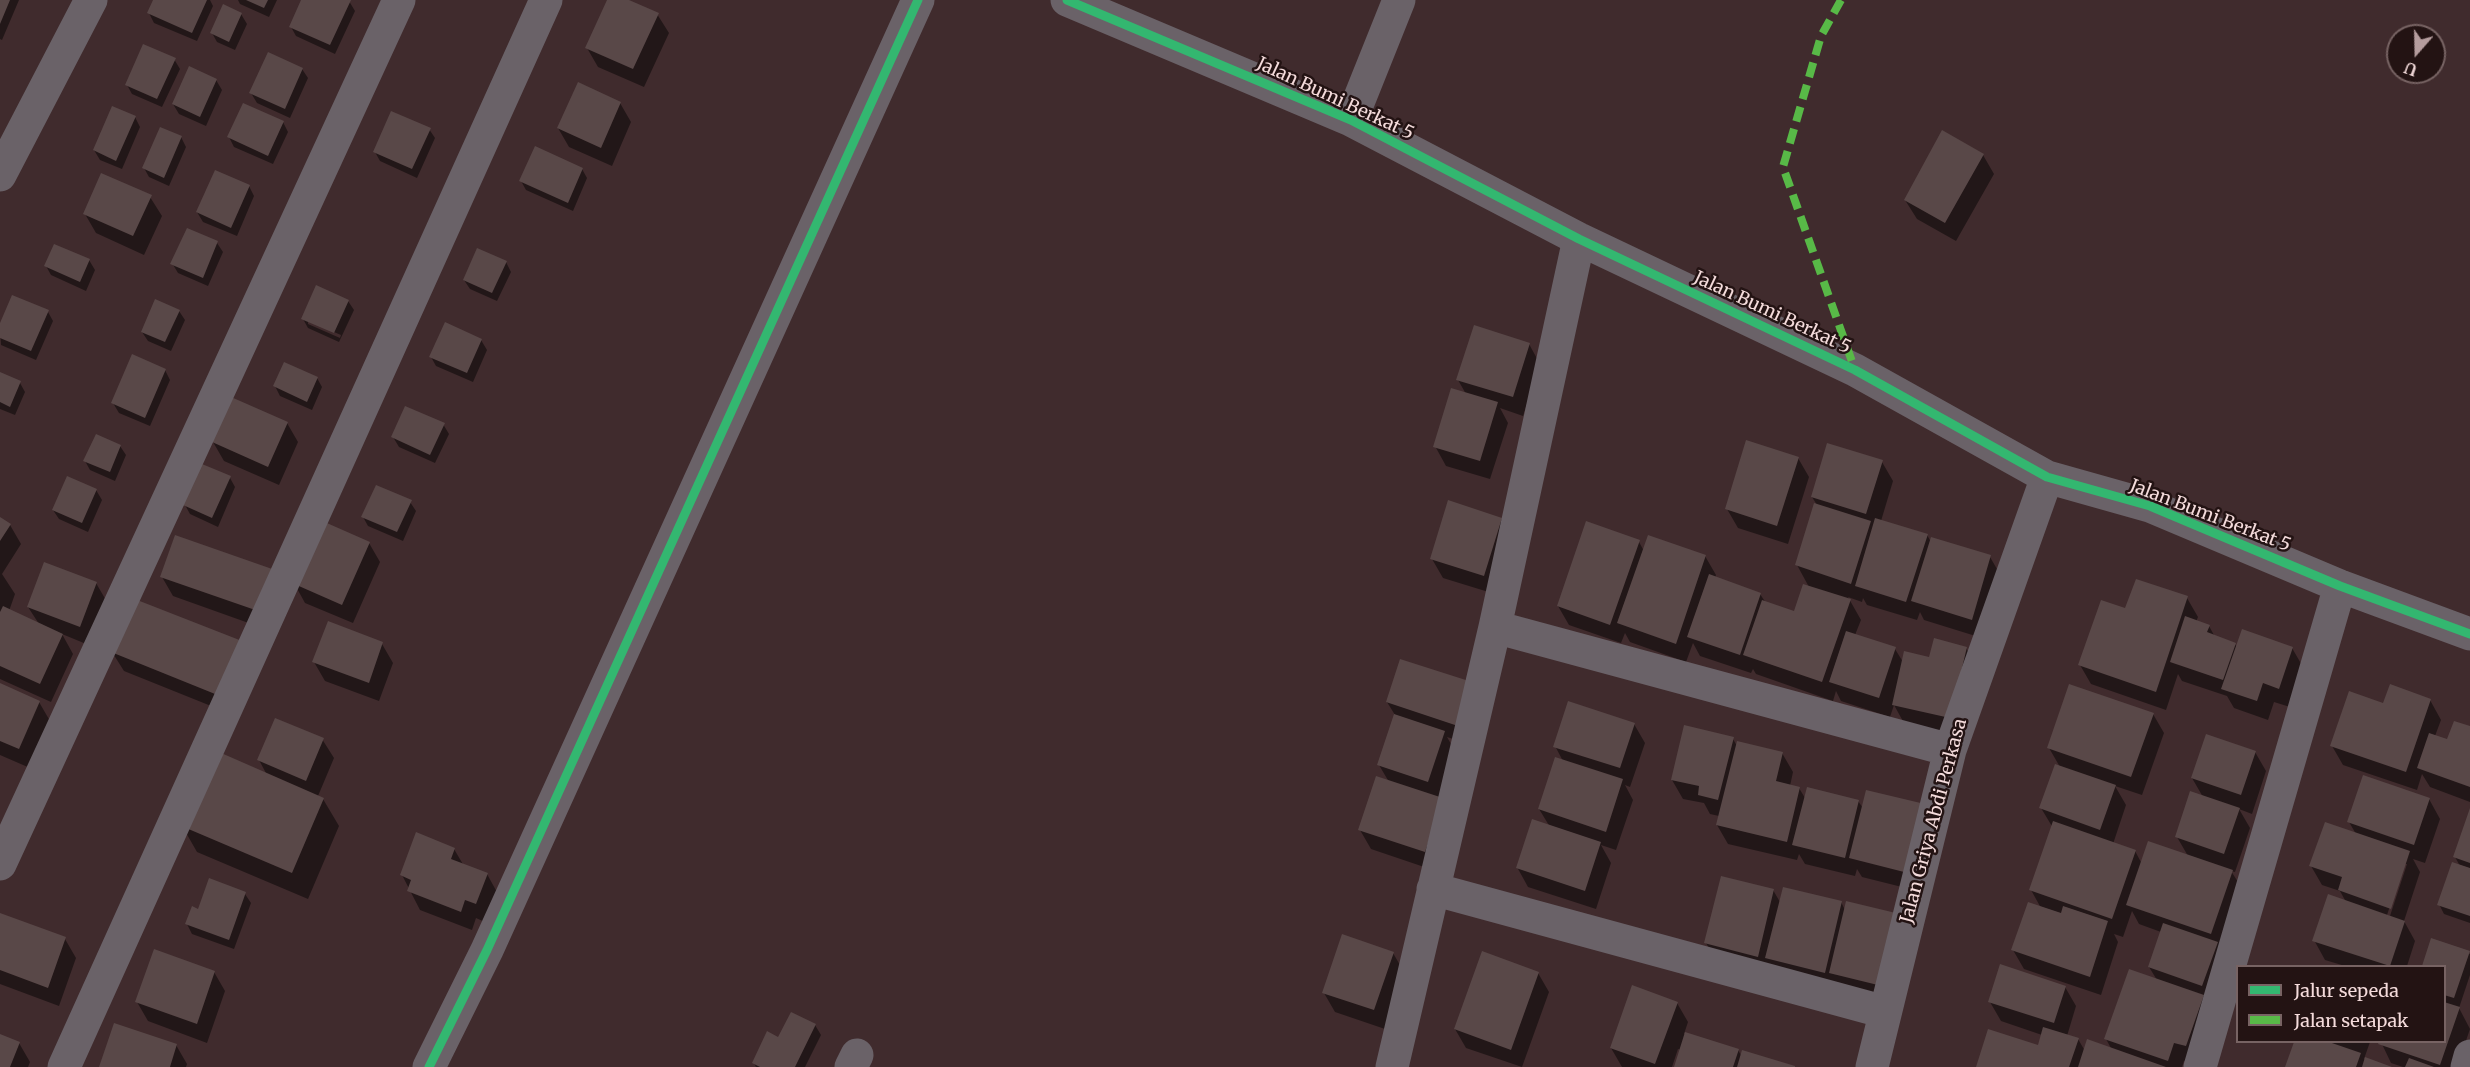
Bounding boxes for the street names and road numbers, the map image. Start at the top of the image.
street label: Jalan Bumi Berkat 5 [1253,53,1417,145]
street label: Jalan Bumi Berkat 5 [1690,267,1854,359]
street label: Jalan Bumi Berkat 5 [2126,475,2294,557]
street label: Jalan Griya Abdi Perkasa [1896,716,1972,926]

